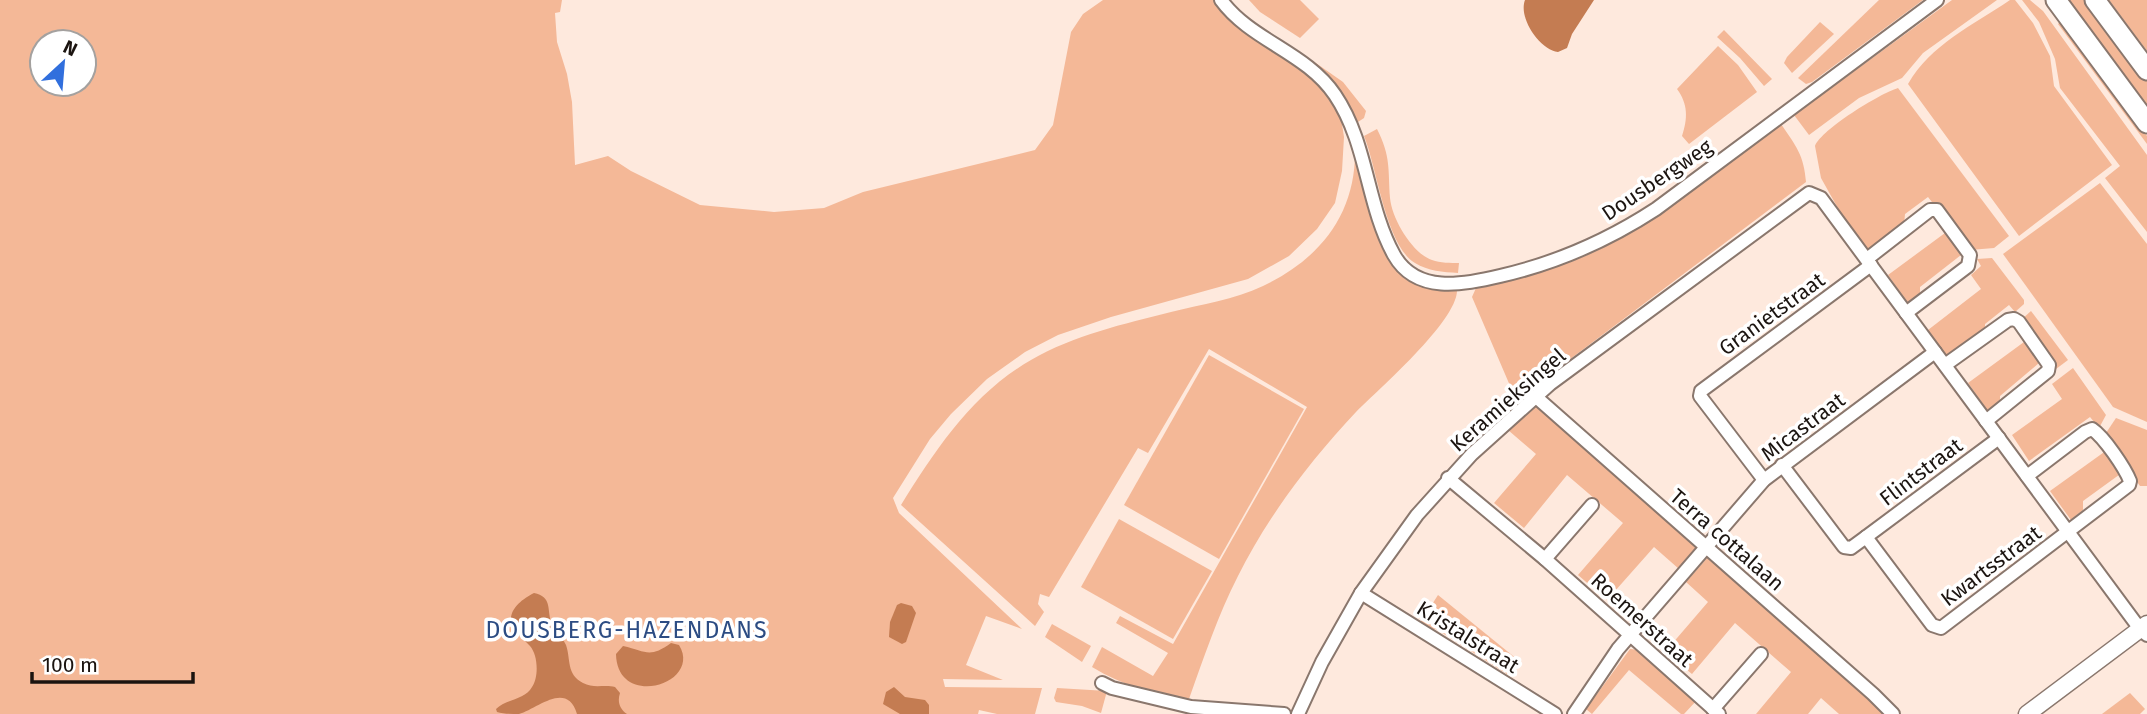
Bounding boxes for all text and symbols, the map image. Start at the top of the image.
north arrow [28,28,98,98]
text: N [60,35,81,61]
street label: Dousbergweg [1597,133,1717,227]
street label: Granietstraat [1714,267,1830,361]
street label: Keramieksingel [1445,343,1571,457]
street label: Micastraat [1756,387,1850,467]
street label: Flintstraat [1874,432,1968,512]
street label: Terra cottalaan [1665,483,1789,597]
street label: Kwartsstraat [1936,520,2047,612]
street label: Roemerstraat [1586,567,1699,673]
street label: Kristalstraat [1412,595,1524,679]
district label: DOUSBERG-HAZENDANS [486,616,768,644]
scale bar [32,640,192,684]
text: 100 m [42,652,98,678]

